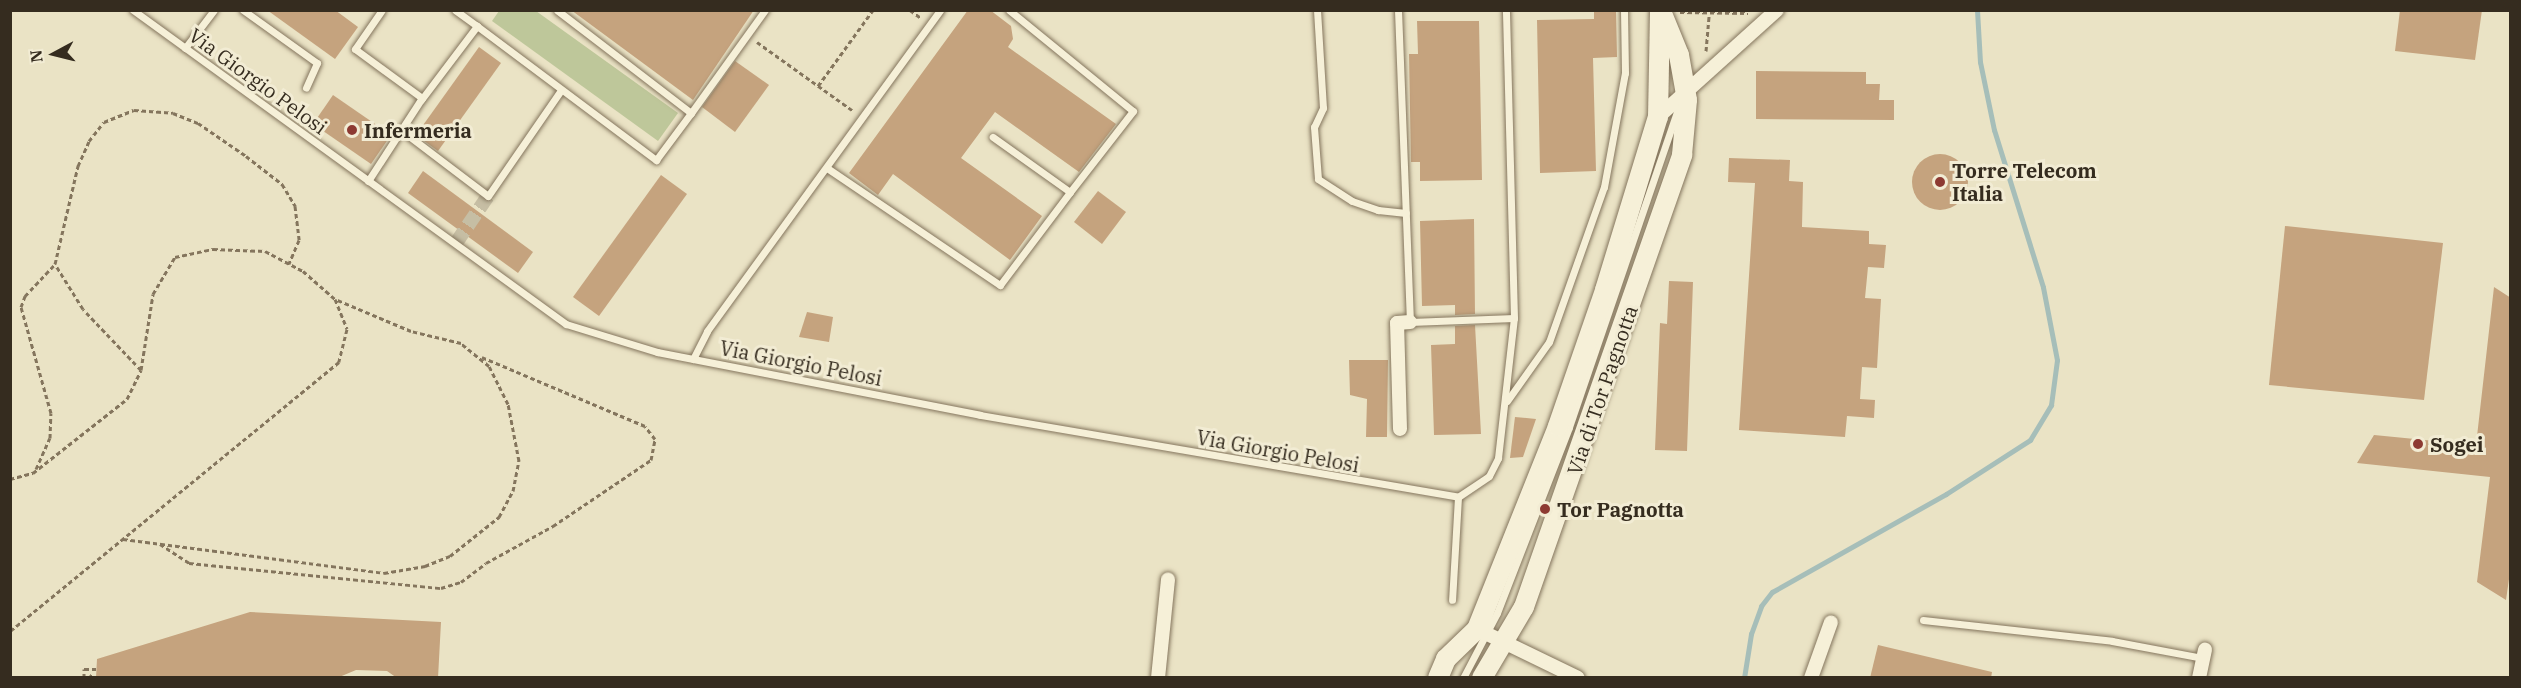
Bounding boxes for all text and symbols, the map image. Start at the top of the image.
street label: Via Giorgio Pelosi [184,23,332,139]
north arrow [24,24,84,84]
text: N [25,49,47,64]
place label: Infermeria [364,118,472,142]
marker: Infermeria [345,123,359,137]
place label: Torre Telecom Italia [1952,158,2097,205]
marker: Torre Telecom Italia [1933,175,1947,189]
street label: Via di Tor Pagnotta [1562,302,1642,478]
street label: Via Giorgio Pelosi [718,335,884,391]
street label: Via Giorgio Pelosi [1195,425,1361,477]
place label: Sogei [2430,432,2483,456]
marker: Sogei [2411,437,2425,451]
place label: Tor Pagnotta [1557,497,1684,521]
marker: Tor Pagnotta [1538,502,1552,516]

